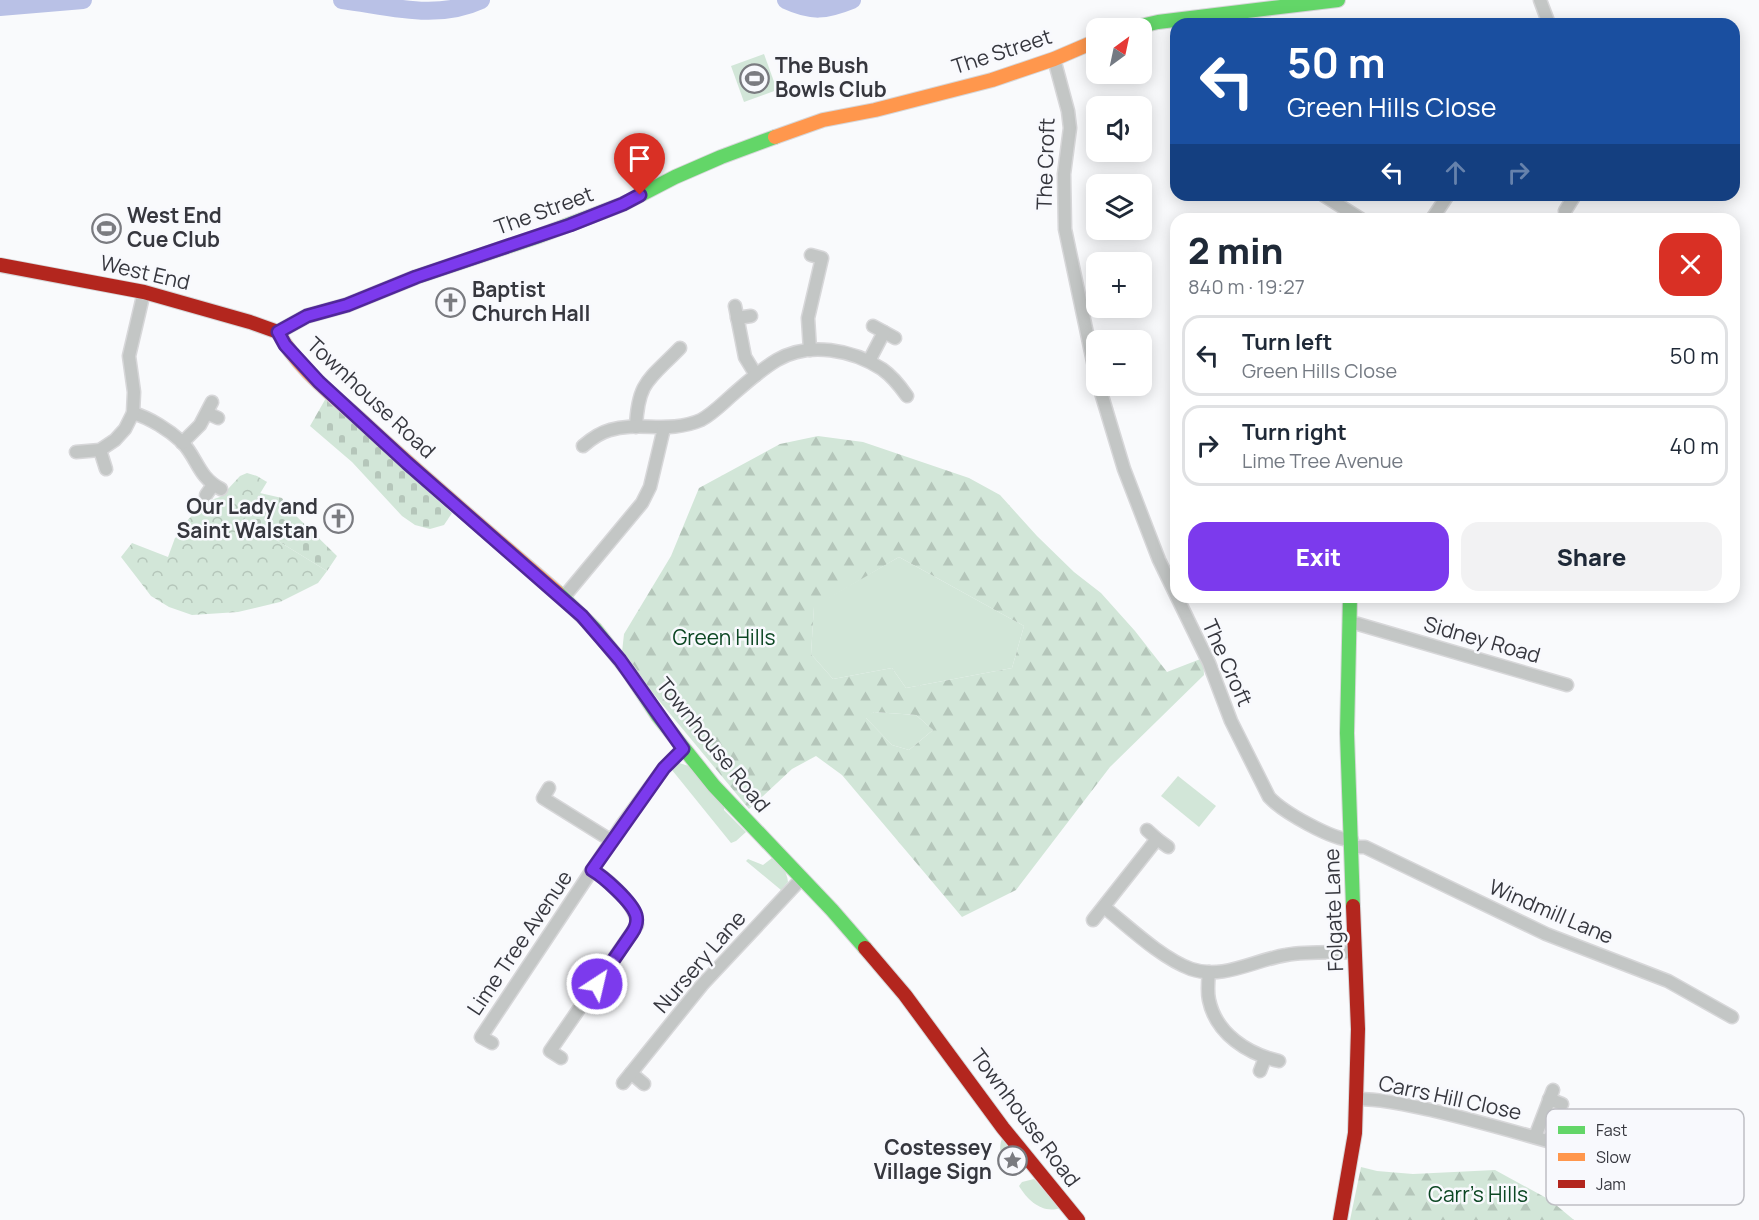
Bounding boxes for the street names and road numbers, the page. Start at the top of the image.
street label: The Street [948,22,1055,80]
street label: The Croft [1029,117,1061,210]
street label: The Street [490,179,597,241]
street label: West End [98,248,193,296]
street label: Townhouse Road [301,330,442,464]
street label: Sidney Road [1421,609,1544,669]
street label: The Croft [1196,615,1259,710]
street label: Townhouse Road [651,671,777,818]
street label: Folgate Lane [1317,848,1349,972]
street label: Lime Tree Avenue [460,864,578,1020]
street label: Windmill Lane [1485,872,1618,950]
street label: Nursery Lane [647,904,751,1018]
street label: Townhouse Road [965,1043,1087,1192]
street label: Carrs Hill Close [1376,1068,1524,1126]

